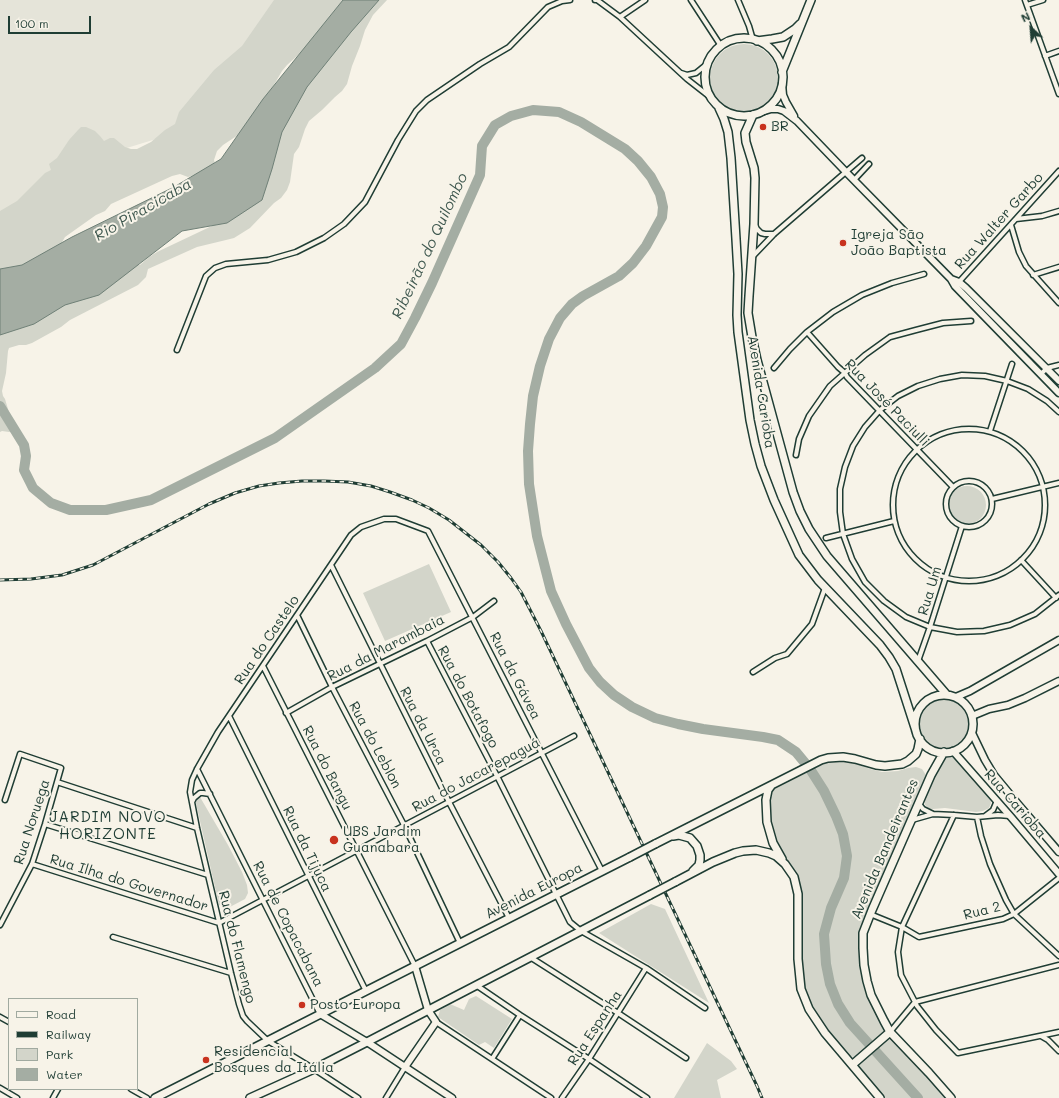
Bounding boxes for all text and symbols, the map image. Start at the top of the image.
scale bar [10,8,93,34]
north arrow [1011,8,1051,48]
text: N [1018,8,1033,25]
text: 100 m [15,15,49,31]
place label: BR [771,119,789,135]
marker: BR [758,122,768,132]
street label: Rua Walter Garbo [951,169,1047,273]
water label: Ribeirão do Quilombo [388,170,472,322]
water label: Rio Piracicaba [91,175,195,245]
place label: Igreja São João Baptista [851,227,947,260]
marker: Igreja São João Baptista [838,238,848,248]
street label: Avenida Carioba [744,334,778,450]
street label: Rua José Paciulli [841,356,933,450]
street label: Rua Um [915,564,945,618]
street label: Rua do Castelo [231,592,303,688]
street label: Rua da Marambaia [325,611,447,685]
street label: Rua da Gávea [486,630,544,722]
street label: Rua do Botafogo [434,643,502,751]
street label: Rua da Urca [396,684,450,768]
street label: Rua do Leblon [345,699,405,791]
street label: Rua do Bangu [299,723,355,813]
street label: Rua do Jacarepaguá [409,734,543,816]
street label: Rua Carioba [981,766,1049,842]
street label: Avenida Bandeirantes [848,776,922,922]
street label: Rua Noruega [10,777,54,867]
street label: Rua da Tijuca [279,803,335,895]
district label: JARDIM NOVO HORIZONTE [49,808,167,843]
place label: UBS Jardim Guanabara [343,824,421,856]
marker: UBS Jardim Guanabara [328,834,340,846]
street label: Rua Ilha do Governador [48,851,210,915]
street label: Rua de Copacabana [249,858,327,990]
street label: Avenida Europa [483,859,585,923]
street label: Rua do Flamengo [215,889,259,1005]
street label: Rua 2 [962,898,1002,924]
street label: Rua Espanha [564,987,626,1069]
place label: Posto Europa [310,997,401,1013]
legend [8,998,138,1090]
marker: Posto Europa [297,1000,307,1010]
text: Road [46,1006,76,1022]
text: Railway [46,1026,91,1042]
place label: Residencial Bosques da Itália [214,1044,334,1076]
text: Park [46,1046,73,1062]
marker: Residencial Bosques da Itália [201,1055,211,1065]
text: Water [46,1066,83,1082]

